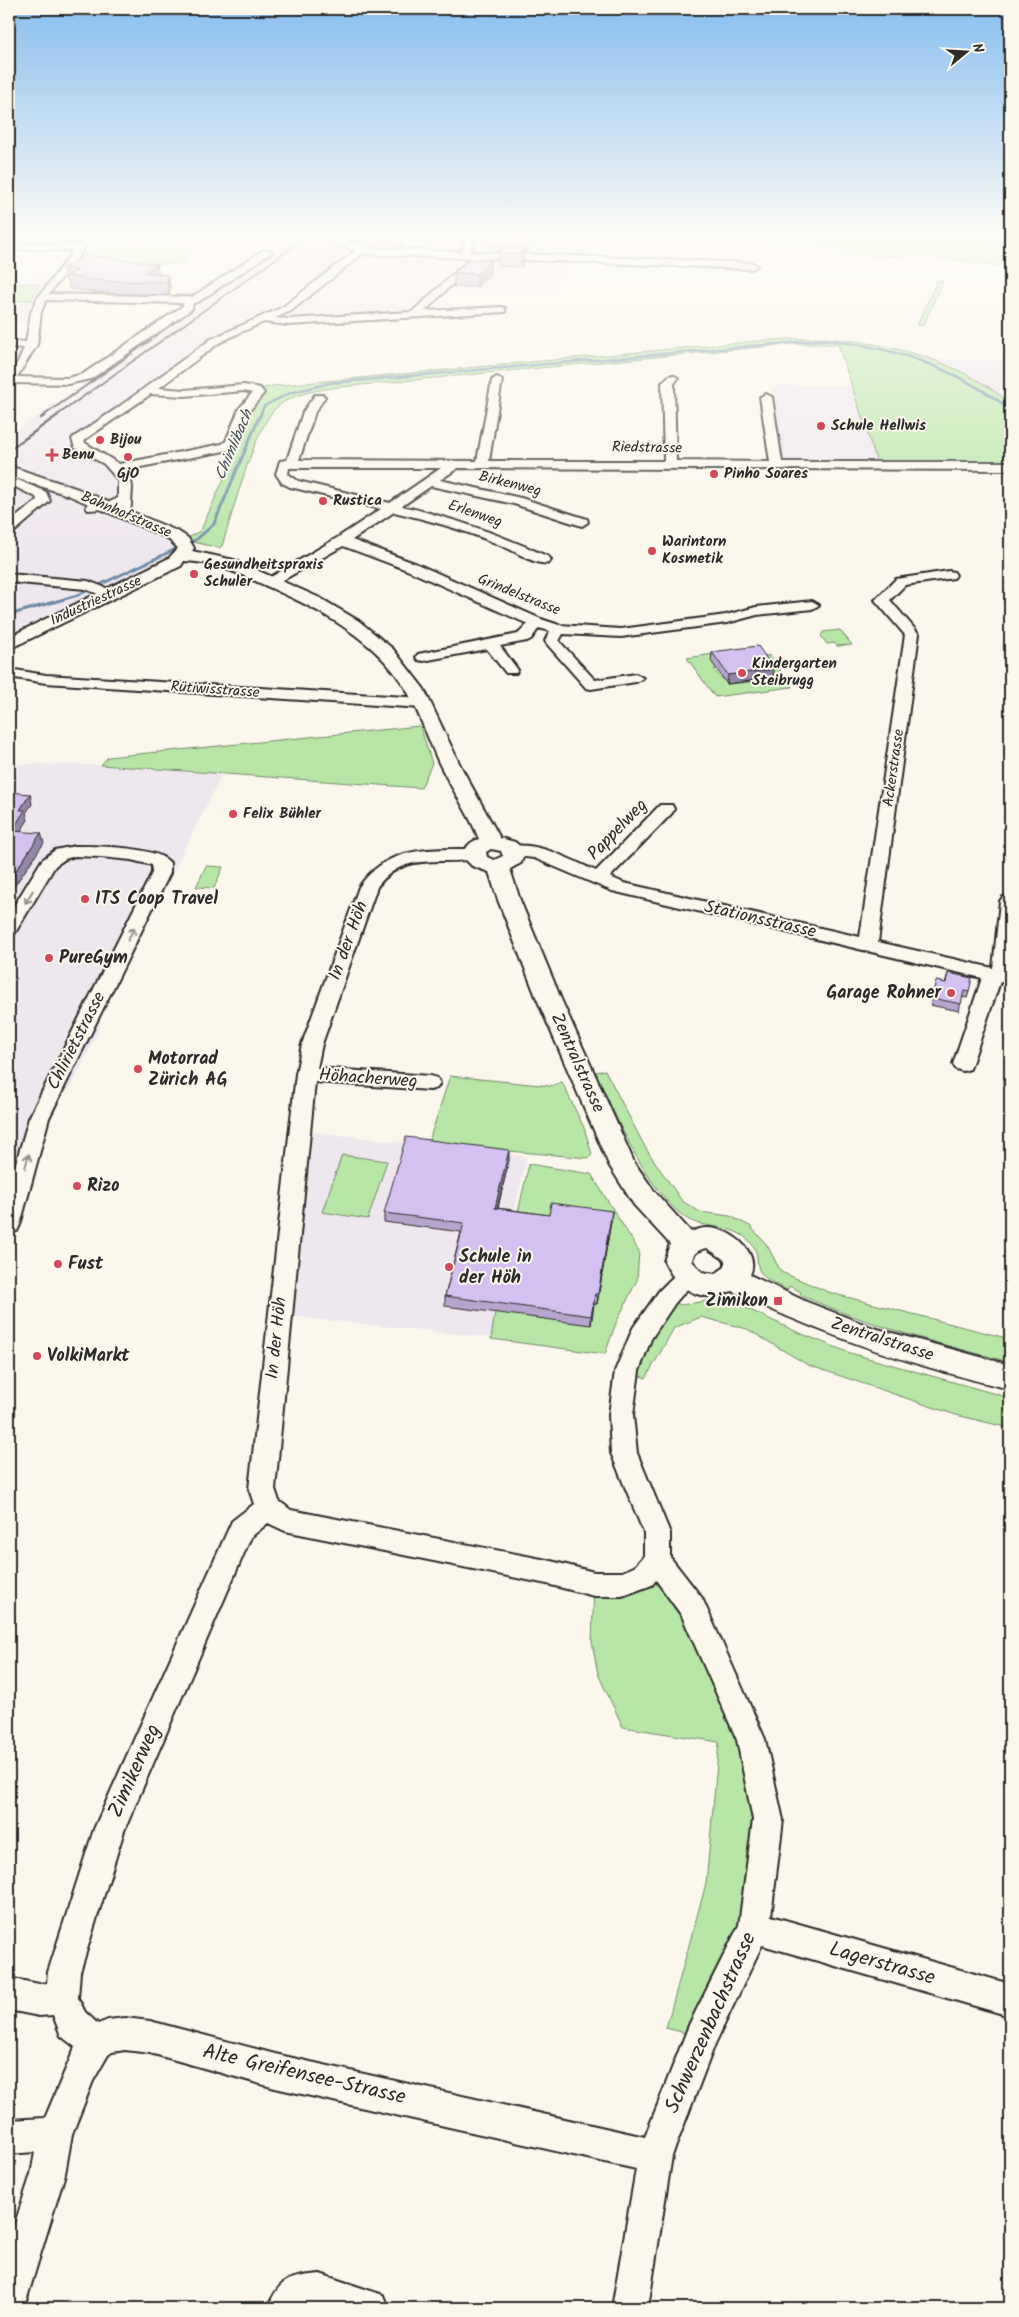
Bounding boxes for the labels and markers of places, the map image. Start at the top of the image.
place label: Schule Hellwis [831,414,926,438]
marker: Schule Hellwis [815,420,827,432]
place label: Bijou [110,428,142,452]
marker: Bijou [94,434,106,446]
place label: Benu [62,443,95,467]
marker: Benu [46,449,58,461]
marker: GjO [122,451,134,463]
place label: GjO [117,462,140,486]
place label: Pinho Soares [724,462,808,486]
marker: Pinho Soares [708,468,720,480]
place label: Rustica [333,489,382,513]
marker: Rustica [317,495,329,507]
place label: Warintorn Kosmetik [662,530,726,571]
marker: Warintorn Kosmetik [646,545,658,557]
place label: Gesundheitspraxis Schuler [204,553,324,594]
marker: Gesundheitspraxis Schuler [188,568,200,580]
place label: Kindergarten Steibrugg [752,652,837,693]
marker: Kindergarten Steibrugg [736,667,748,679]
place label: Felix Bühler [243,802,322,826]
marker: Felix Bühler [227,808,239,820]
place label: ITS Coop Travel [95,885,218,914]
marker: ITS Coop Travel [79,893,91,905]
place label: PureGym [59,944,128,973]
marker: PureGym [43,952,55,964]
place label: Garage Rohner [827,979,942,1008]
marker: Garage Rohner [945,987,957,999]
place label: Motorrad Zürich AG [148,1045,227,1095]
marker: Motorrad Zürich AG [132,1063,144,1075]
place label: Rizo [87,1172,119,1201]
marker: Rizo [71,1180,83,1192]
place label: Schule in der Höh [459,1243,532,1293]
place label: Fust [68,1250,104,1279]
marker: Fust [52,1258,64,1270]
marker: Schule in der Höh [443,1261,455,1273]
place label: Zimikon [705,1287,768,1316]
marker: Zimikon [772,1295,784,1307]
place label: VolkiMarkt [47,1342,130,1371]
marker: VolkiMarkt [31,1350,43,1362]

